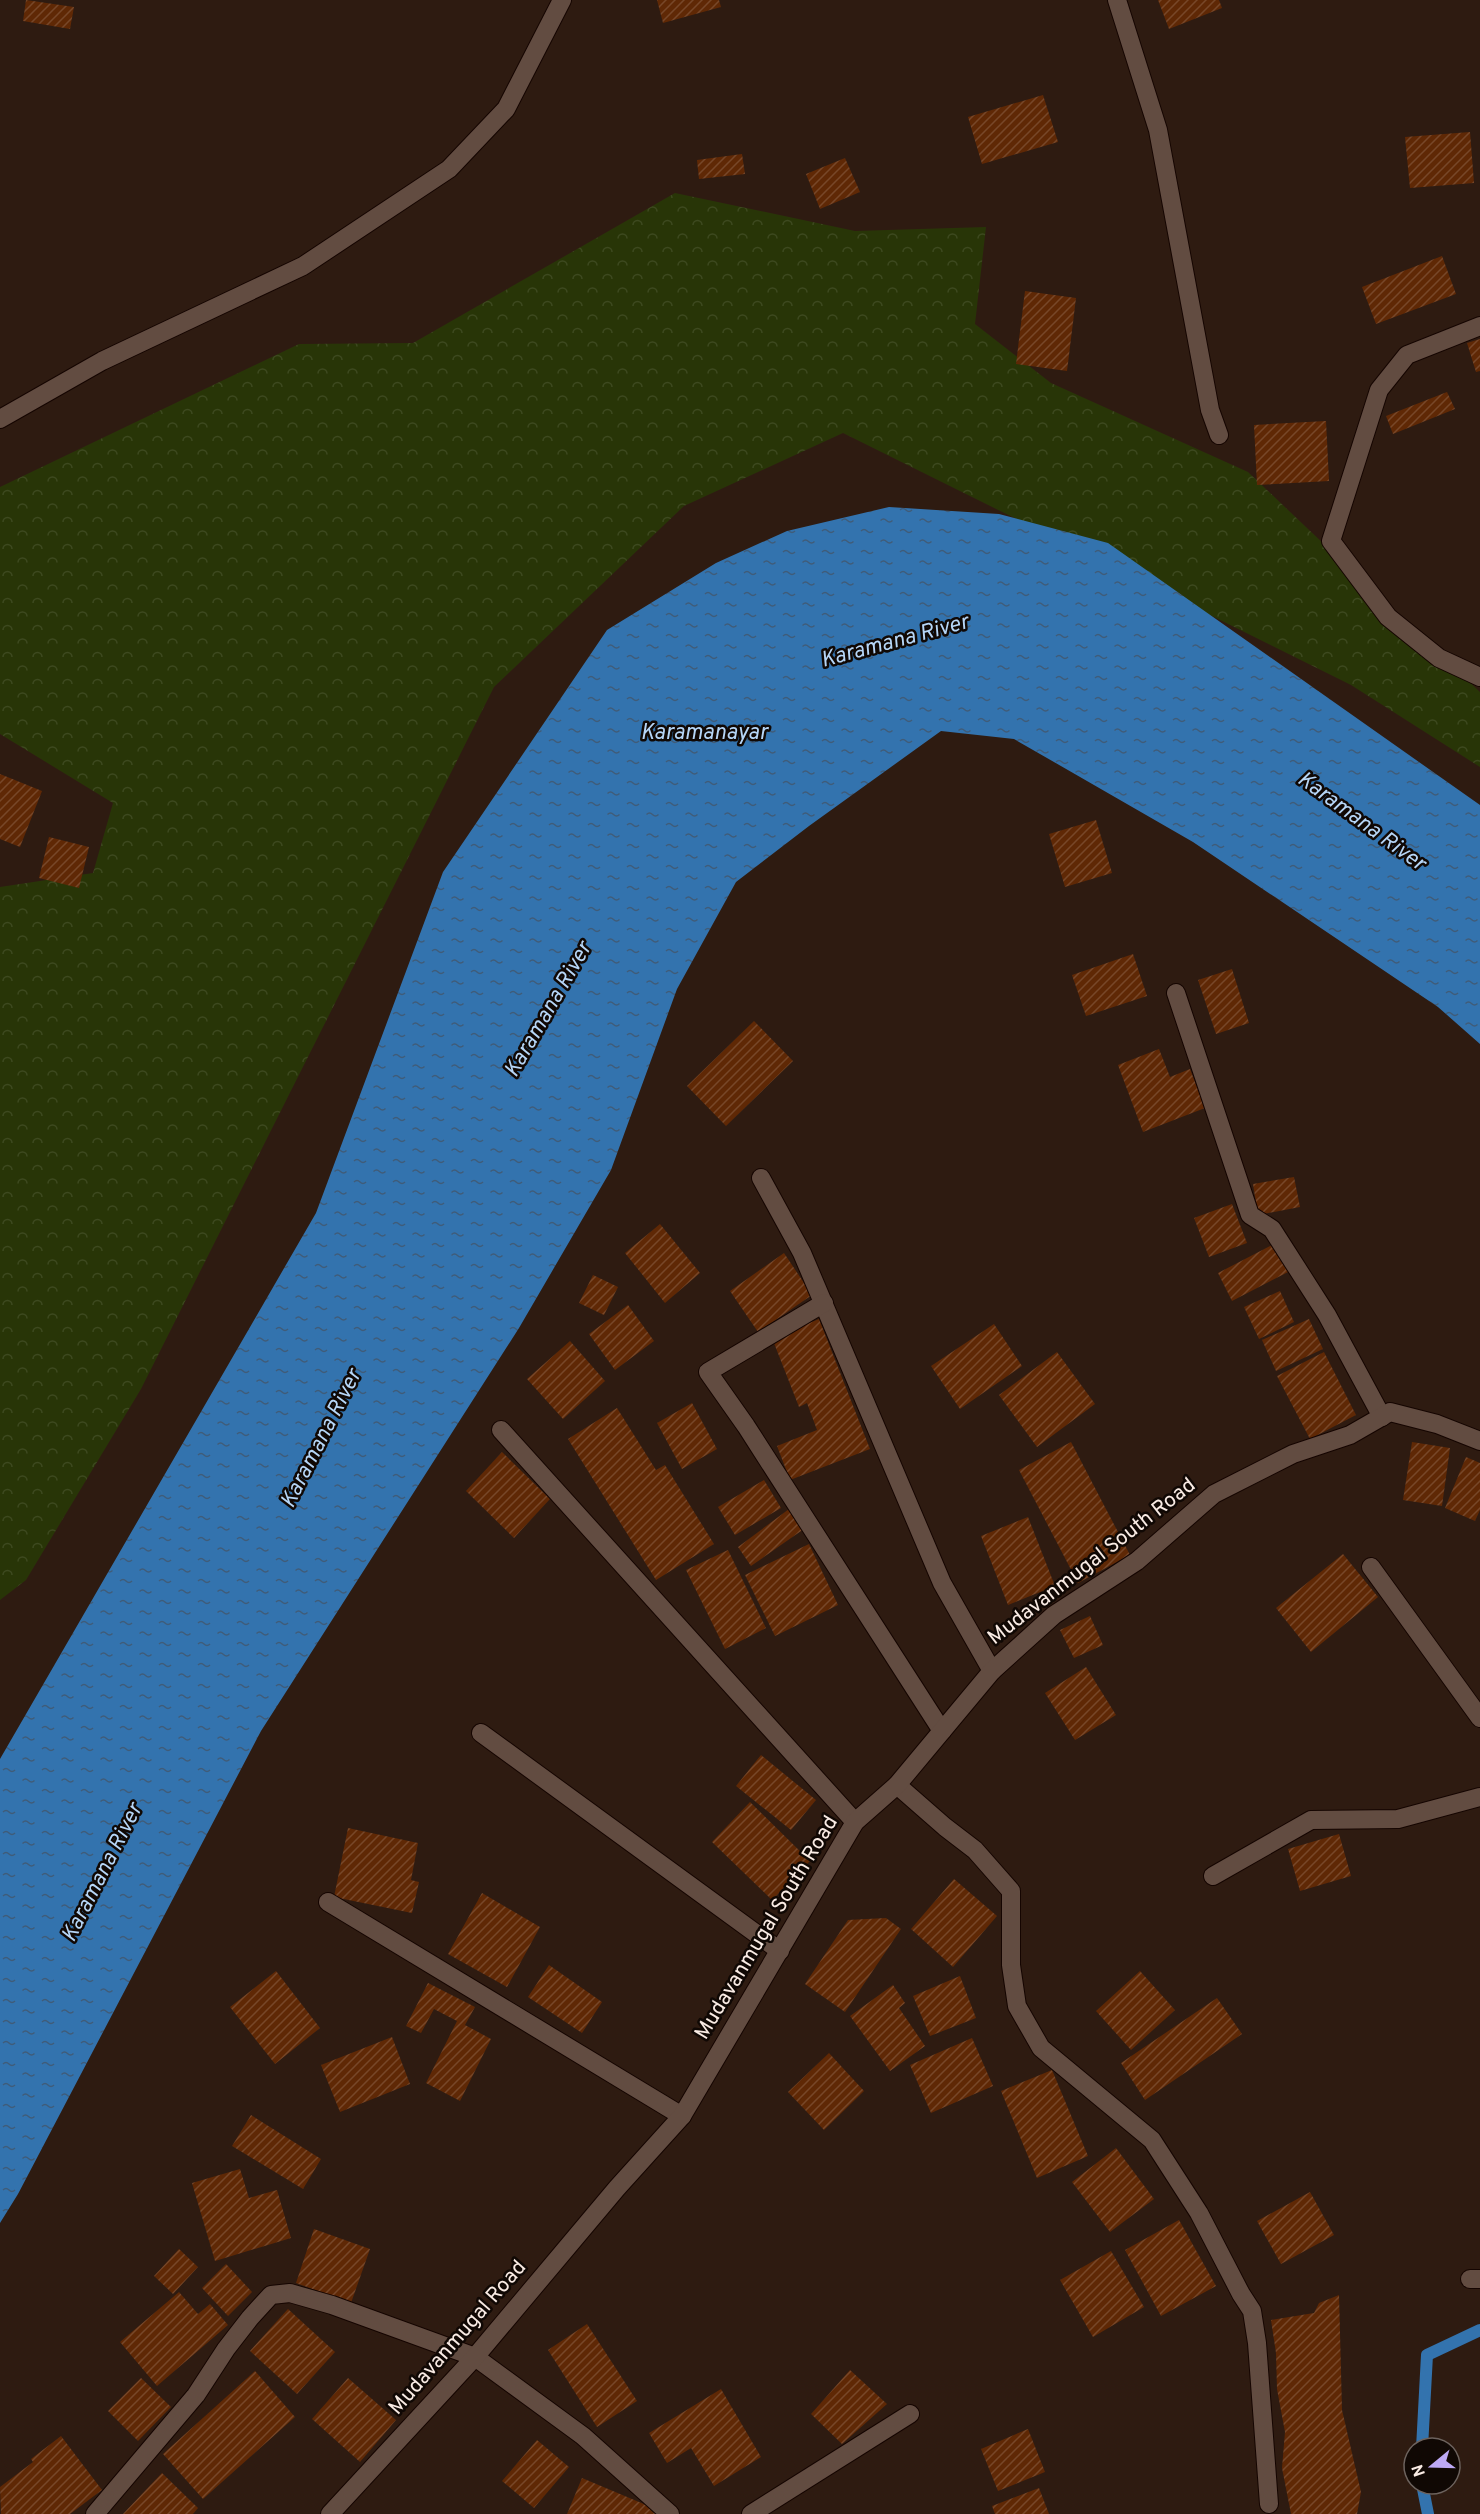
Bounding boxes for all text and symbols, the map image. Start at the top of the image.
water label: Karamana River [818,609,973,675]
water label: Karamanayar [640,720,769,747]
water label: Karamana River [1292,766,1432,878]
water label: Karamana River [499,936,599,1083]
water label: Karamana River [276,1364,369,1513]
street label: Mudavanmugal South Road [983,1472,1201,1652]
water label: Karamana River [57,1798,150,1947]
street label: Mudavanmugal South Road [689,1811,845,2045]
street label: Mudavanmugal Road [383,2255,533,2421]
north arrow [1402,2436,1462,2496]
text: N [1408,2462,1431,2479]

